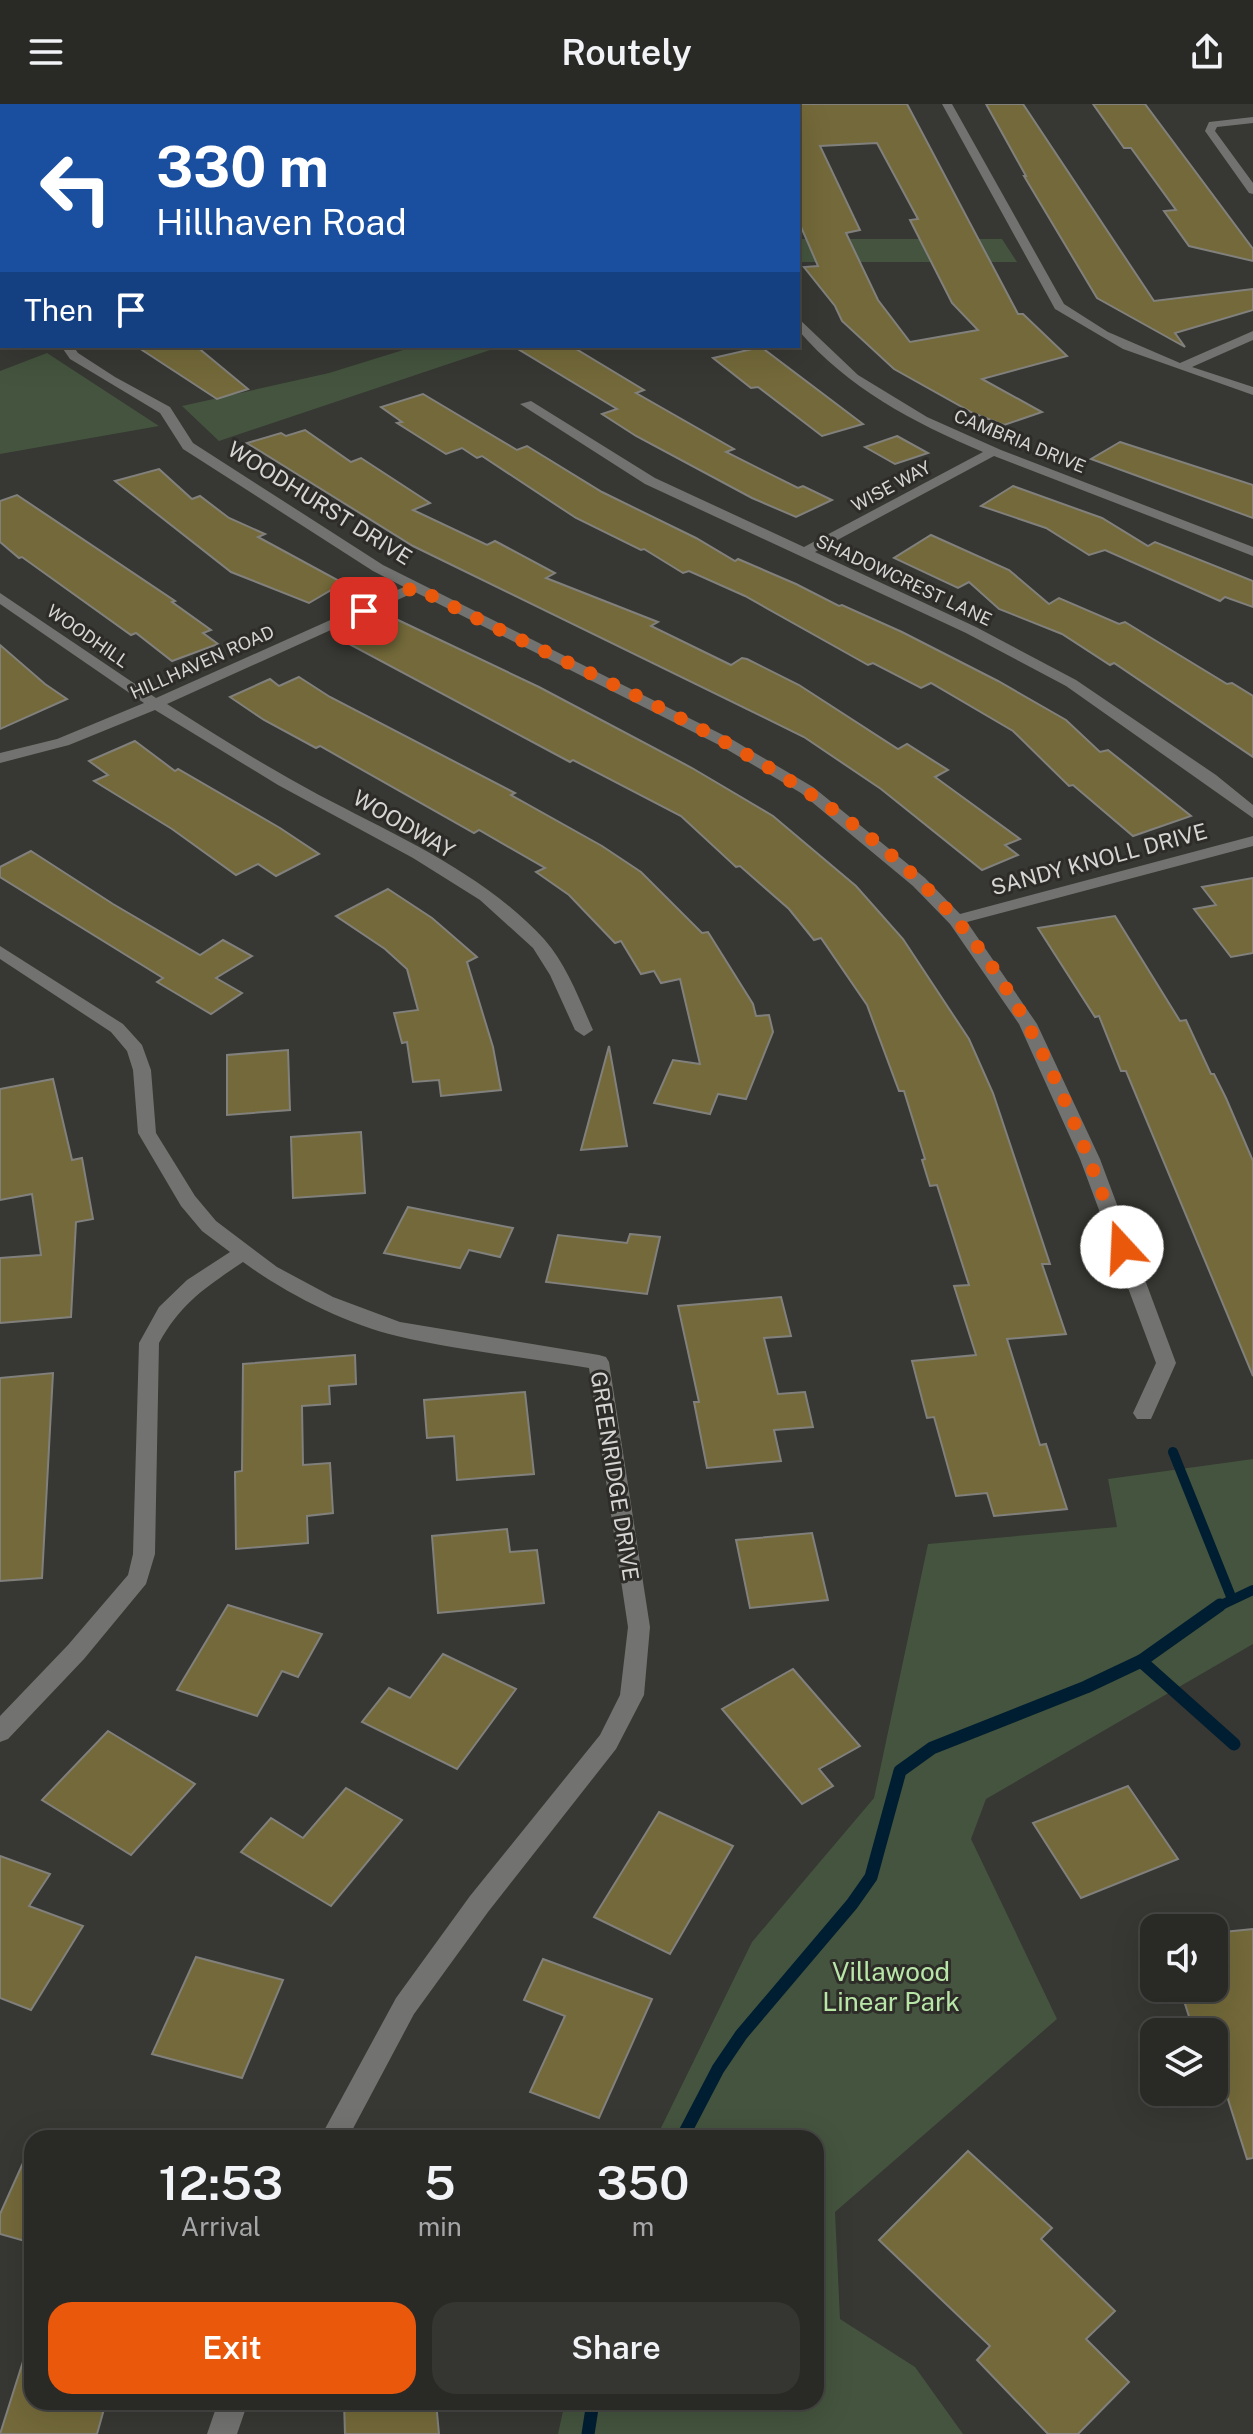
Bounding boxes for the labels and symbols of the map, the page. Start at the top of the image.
street label: CAMBRIA DRIVE [951,405,1089,477]
street label: WOODHURST DRIVE [223,436,417,570]
street label: WISE WAY [848,456,934,516]
street label: SHADOWCREST LANE [813,530,995,630]
pin [330,577,398,645]
street label: WOODHILL [43,600,133,672]
street label: HILLHAVEN ROAD [127,621,277,703]
street label: WOODWAY [348,784,460,864]
street label: SANDY KNOLL DRIVE [988,818,1210,900]
position arrow [1080,1205,1164,1289]
street label: GREENRIDGE DRIVE [586,1370,644,1582]
park label: Villawood Linear Park [822,1956,960,2017]

